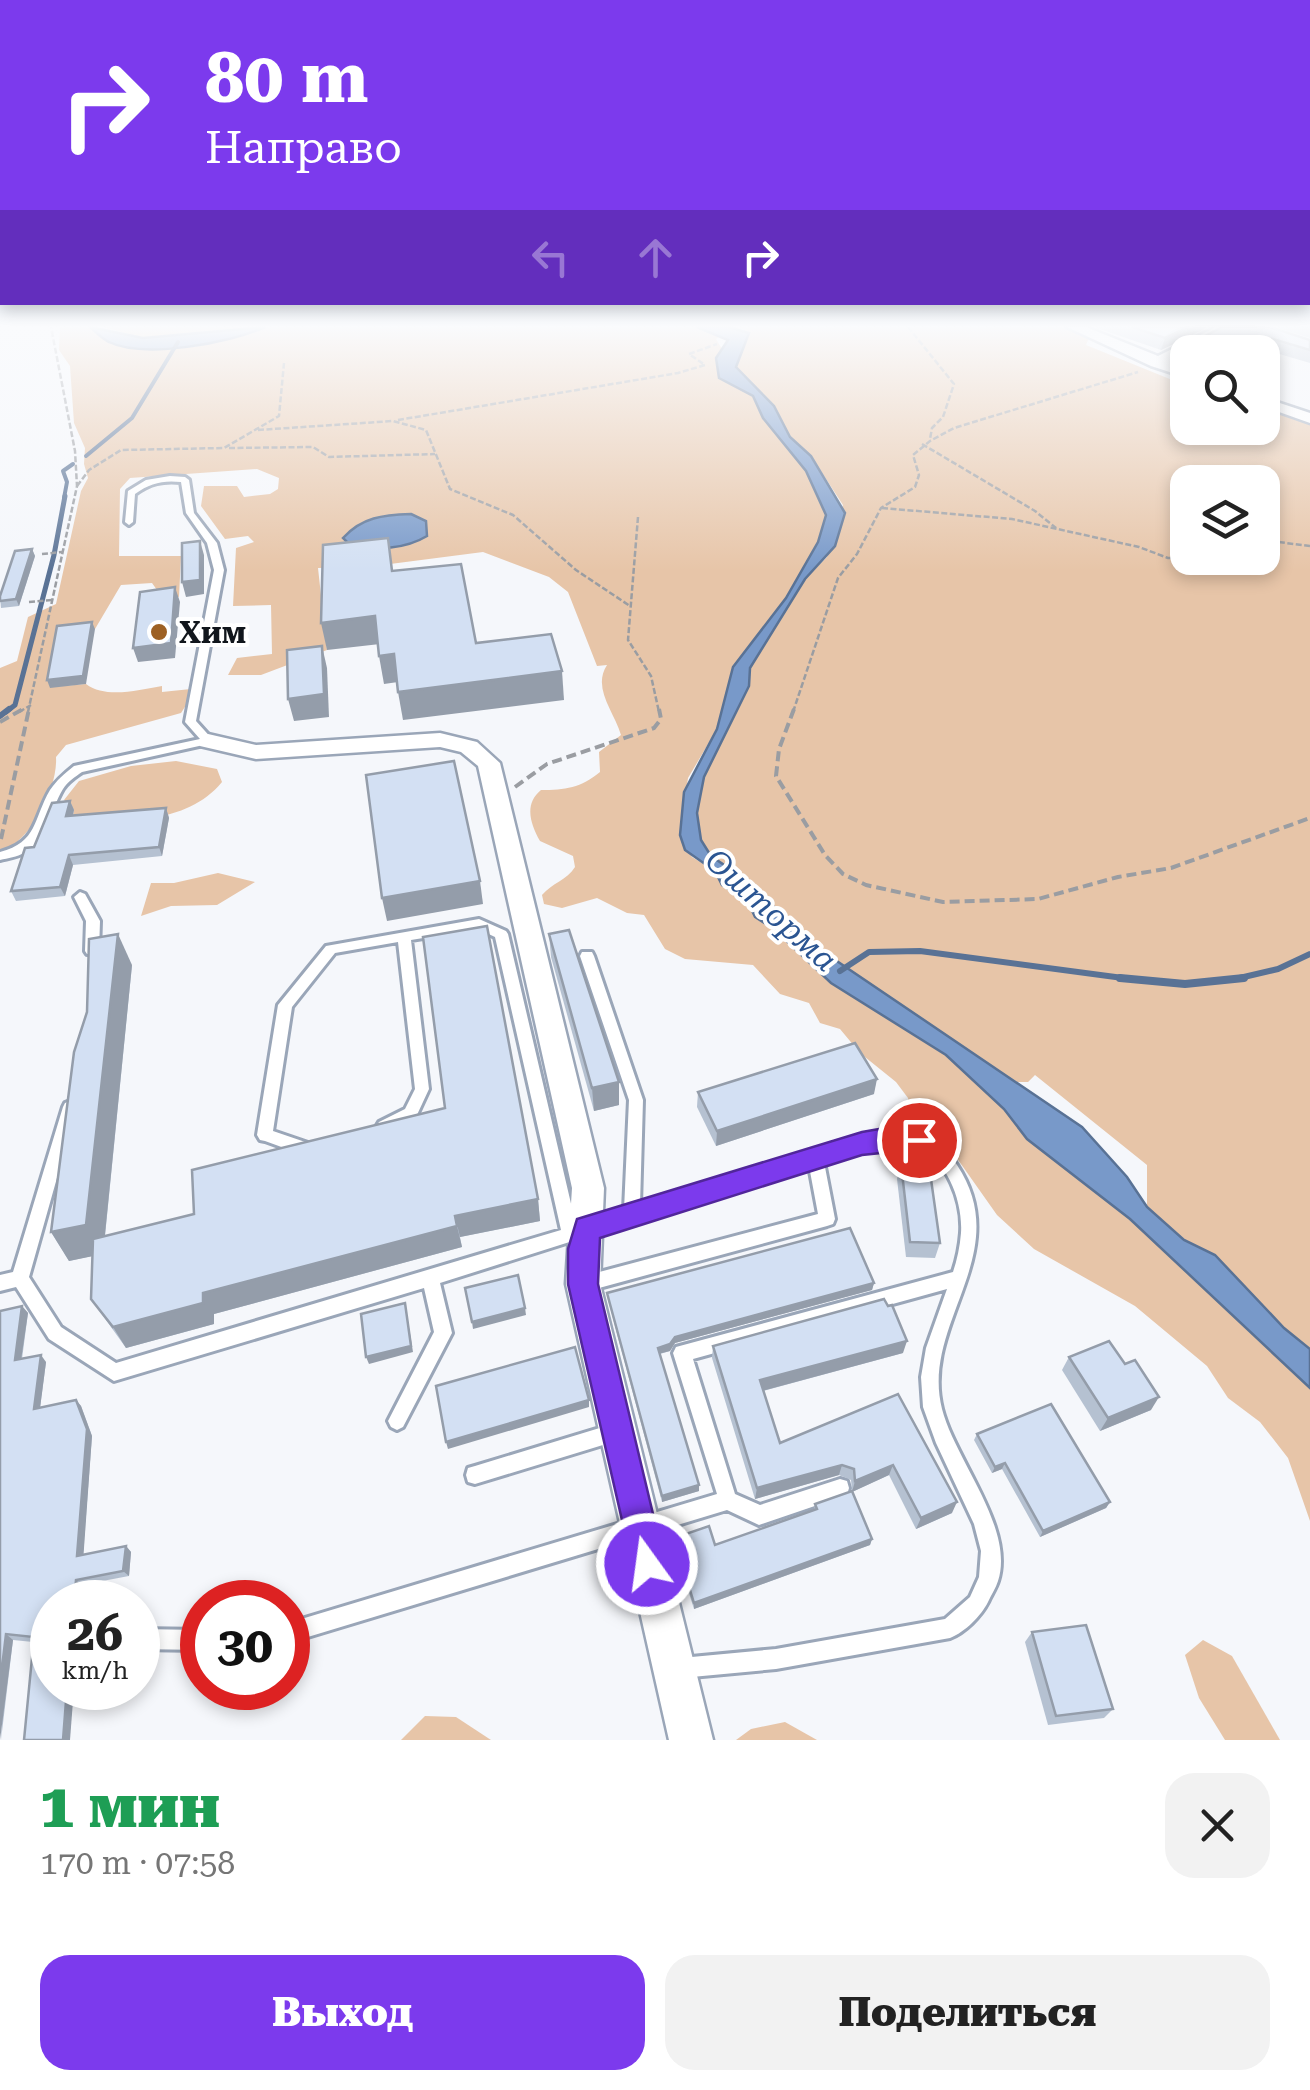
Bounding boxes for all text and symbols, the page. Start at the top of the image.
text: 80 m [205,37,369,119]
icon: right [40,40,170,170]
text: Направо [205,121,402,174]
icon: left [523,230,578,285]
icon: ahead [628,230,683,285]
icon: right [733,230,788,285]
map controls [1170,335,1280,575]
button: search [1170,335,1280,445]
button: layers [1170,465,1280,575]
place label: Хим [179,615,246,650]
marker: Хим [148,621,170,643]
water label: Ошторма [697,841,845,979]
pin [877,1098,962,1183]
icon: arrive [892,1113,947,1168]
position arrow [595,1512,699,1616]
speed limit sign: 30 [180,1580,310,1710]
text: 26 [67,1604,123,1662]
text: km/h [62,1656,128,1685]
text: 1 мин [40,1771,220,1842]
button: close [1165,1773,1270,1878]
text: 170 m · 07:58 [40,1844,235,1882]
button: Выход [40,1955,645,2070]
button: Поделиться [665,1955,1270,2070]

